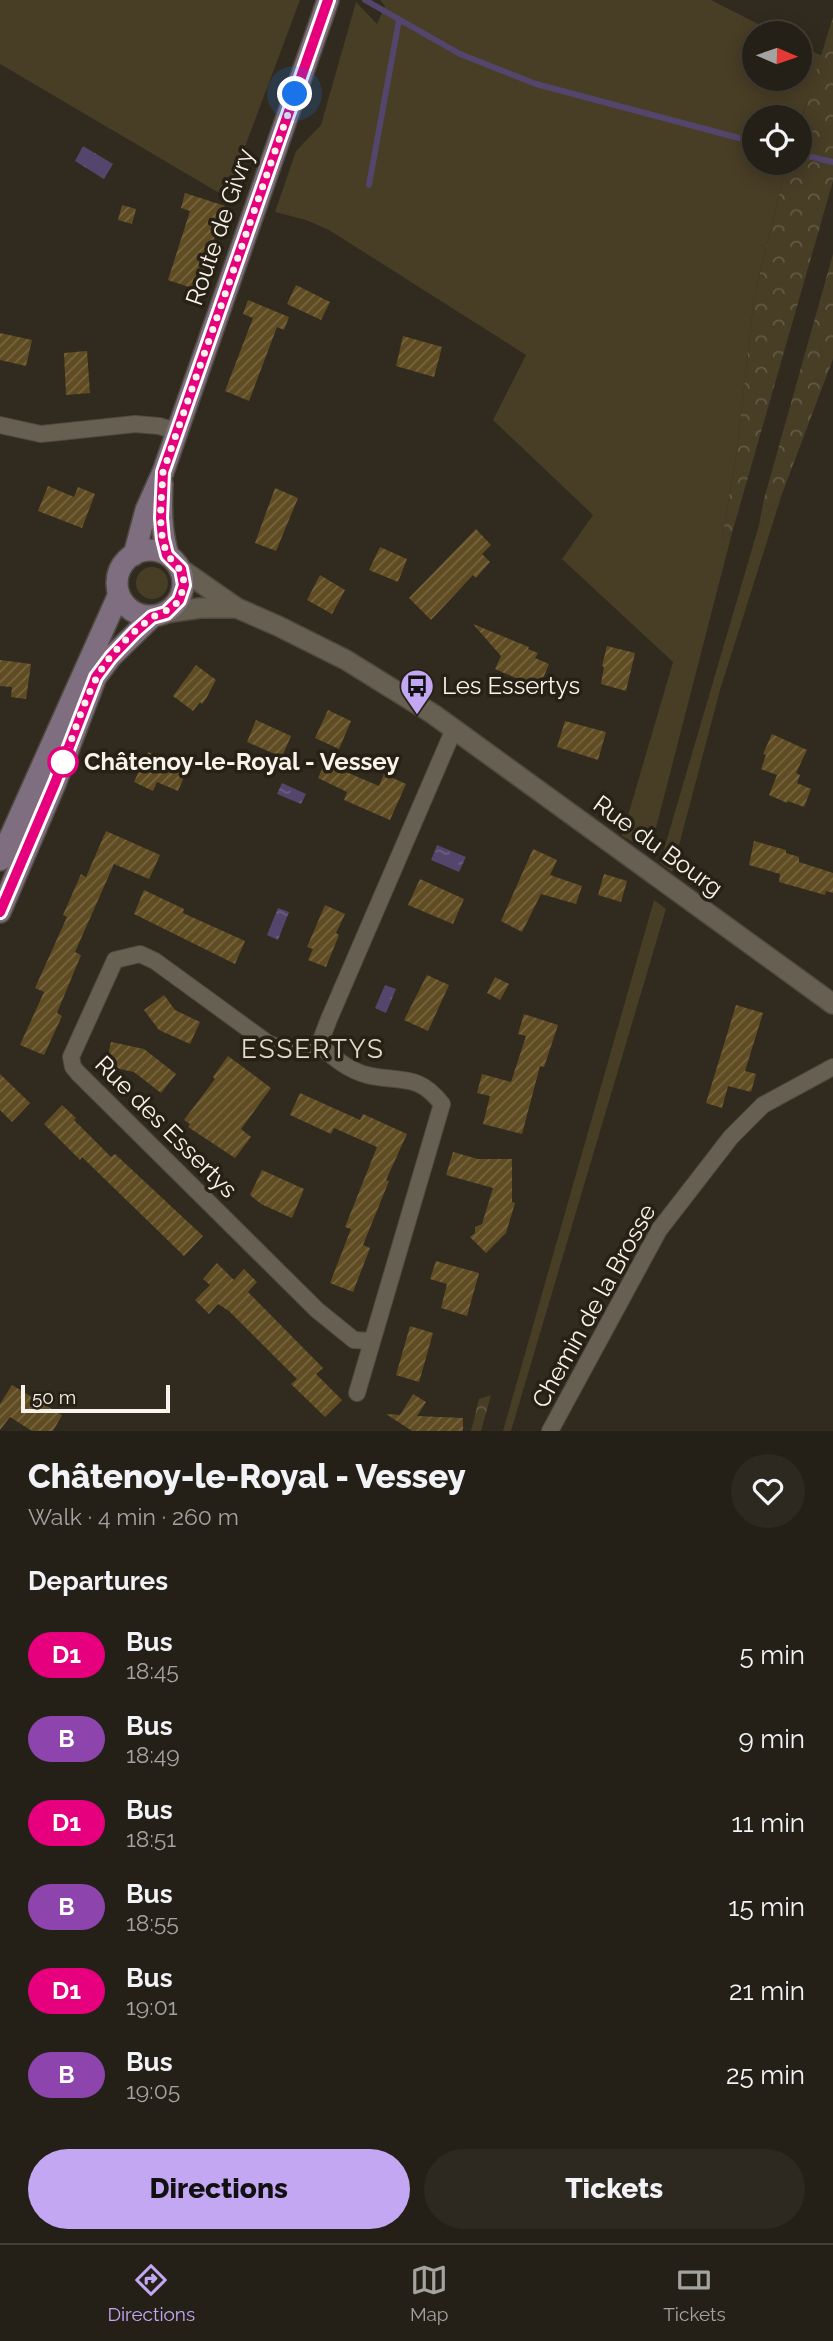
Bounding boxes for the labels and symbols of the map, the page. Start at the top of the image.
north arrow [742,21,812,91]
your location [277,76,312,111]
street label: Route de Givry [179,145,260,309]
bus stop icon: Les Essertys [398,667,436,716]
place label: Les Essertys [442,671,580,700]
marker: Châtenoy-le-Royal - Vessey [48,747,78,777]
place label: Châtenoy-le-Royal - Vessey [84,747,400,776]
street label: Rue du Bourg [588,789,729,902]
district label: ESSERTYS [241,1034,385,1064]
street label: Rue des Essertys [89,1049,244,1204]
street label: Chemin de la Brosse [526,1199,662,1413]
scale bar [21,1382,170,1414]

